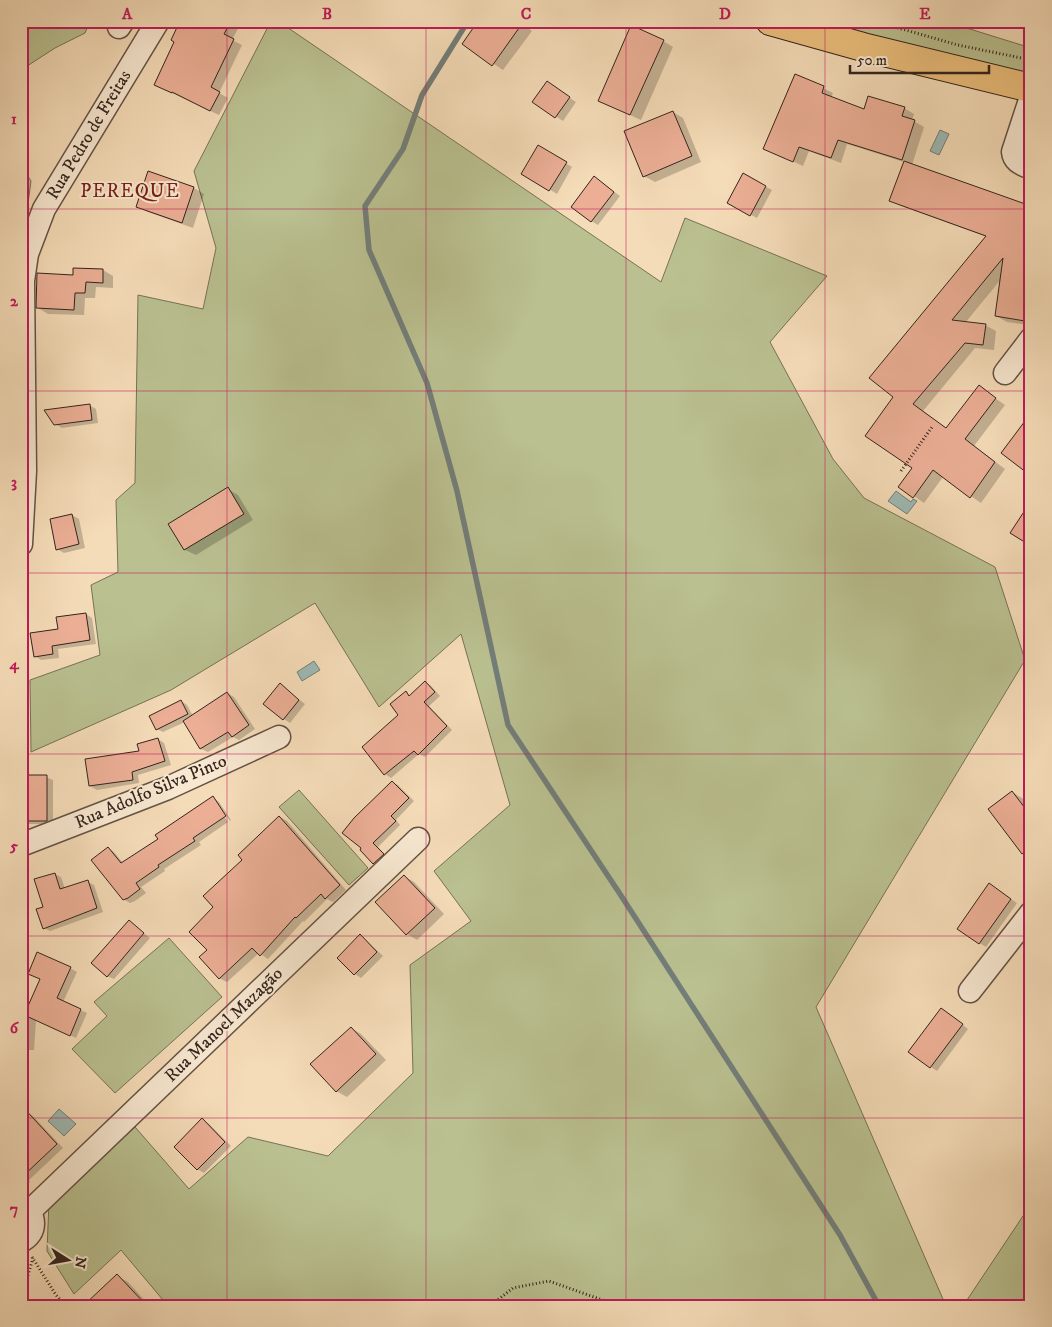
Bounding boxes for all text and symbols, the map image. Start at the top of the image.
text: A [121,4,133,24]
text: B [322,4,332,24]
text: C [521,4,531,24]
text: D [719,4,731,24]
text: E [919,4,931,24]
scale bar [850,42,988,74]
text: 50 m [857,51,887,70]
street label: Rua Pedro de Freitas [42,66,136,204]
text: 1 [11,109,17,129]
district label: PEREQUE [80,180,180,203]
text: 2 [10,291,19,311]
text: 3 [11,472,17,492]
text: 4 [8,654,19,674]
street label: Rua Adolfo Silva Pinto [72,750,230,834]
text: 5 [9,836,18,856]
street label: Rua Manoel Mazagão [160,963,288,1087]
text: 6 [10,1018,20,1038]
text: 7 [10,1199,18,1219]
north arrow [42,1234,92,1284]
text: N [70,1255,90,1270]

